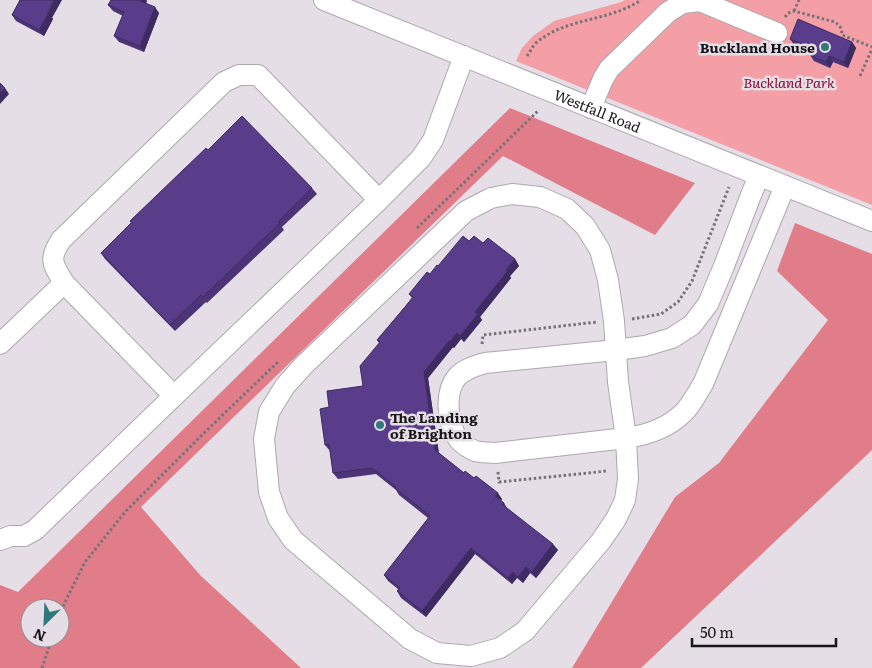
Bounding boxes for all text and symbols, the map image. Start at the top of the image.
place label: Buckland House [700,37,815,57]
marker: Buckland House [819,41,831,53]
park label: Buckland Park [743,72,835,92]
street label: Westfall Road [551,84,644,137]
place label: The Landing of Brighton [390,407,478,443]
marker: The Landing of Brighton [374,419,386,431]
north arrow [20,598,70,648]
scale bar [692,616,836,648]
text: 50 m [700,620,734,643]
text: N [30,624,49,647]

